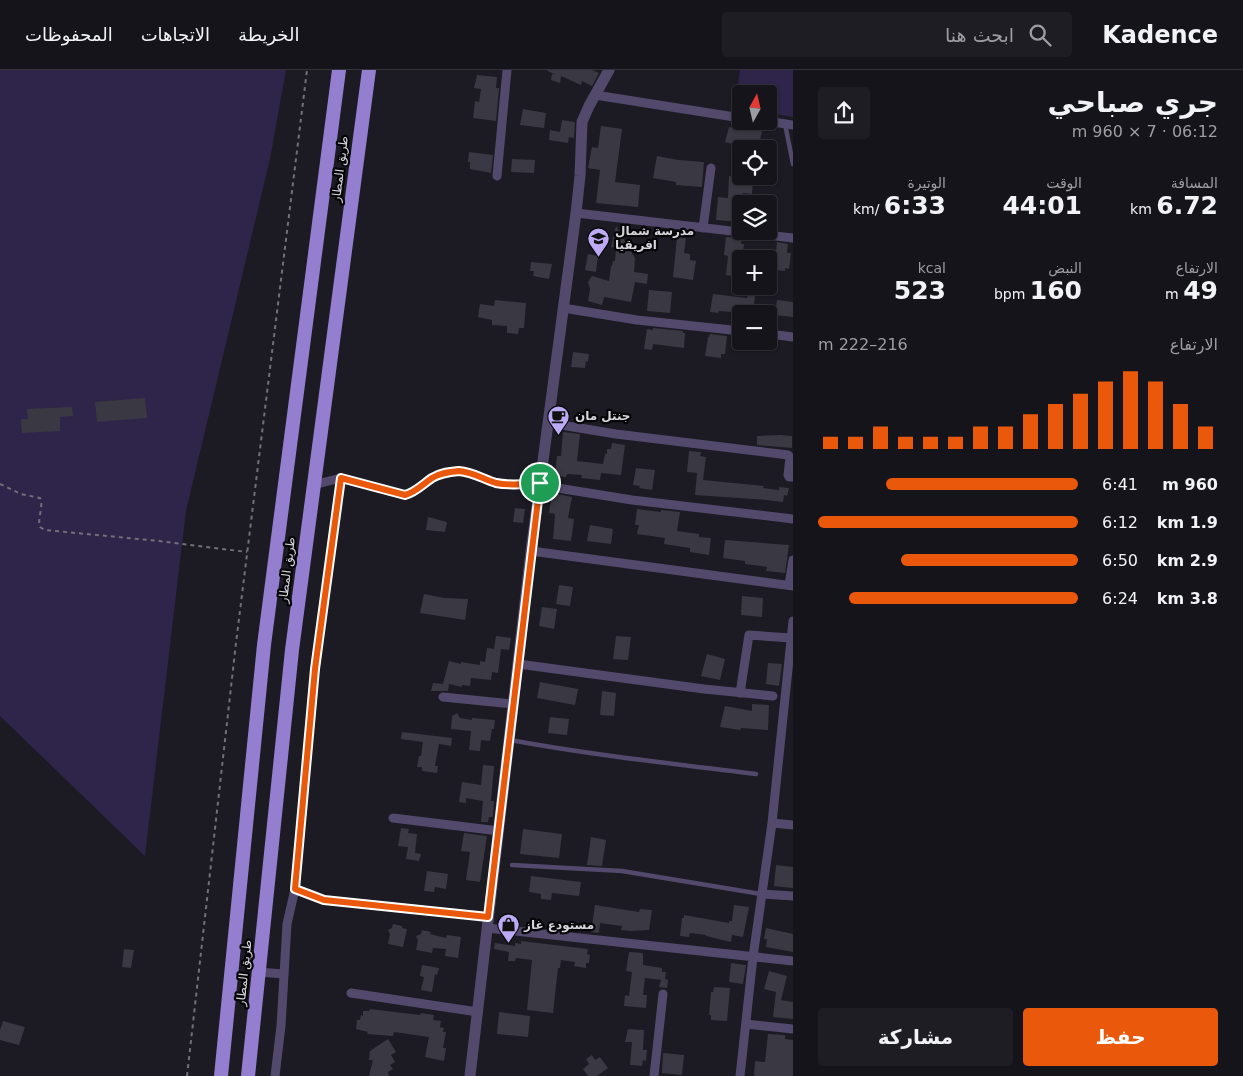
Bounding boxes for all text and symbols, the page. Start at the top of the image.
search box [722,12,1072,57]
icon: search [1026,21,1054,49]
text: Kadence [1102,21,1218,49]
text: المحفوظات [25,24,113,45]
text: الاتجاهات [141,24,210,45]
text: الخريطة [238,24,299,45]
text: ابحث هنا [945,24,1014,46]
north arrow [732,85,778,130]
map controls [732,85,777,350]
text: جري صباحي [1047,86,1218,119]
button: share [818,87,870,139]
text: 06:12 · 7 × 960 m [1072,122,1218,141]
street label: طريق المطار [329,135,352,204]
button: locate [732,140,777,185]
text: الوتيرة [907,175,946,191]
text: الوقت [1046,175,1082,191]
text: المسافة [1171,175,1218,191]
text: 6:33 [884,191,946,220]
text: 44:01 [1002,191,1082,220]
text: 6.72 [1156,191,1218,220]
button: layers [732,195,777,240]
text: /km [853,201,884,217]
text: km [1130,201,1156,217]
place label: مدرسة شمال افريقيا [615,224,694,252]
school or university icon: مدرسة شمال افريقيا [587,226,611,257]
button: + [732,250,777,295]
text: kcal [918,260,946,276]
text: النبض [1048,260,1082,276]
text: الارتفاع [1176,260,1218,276]
text: 523 [894,276,946,305]
text: 160 [1030,276,1082,305]
text: 49 [1183,276,1218,305]
text: bpm [994,286,1030,302]
text: m [1165,286,1183,302]
button: − [732,305,777,350]
text: 216–222 m [818,335,908,354]
text: الارتفاع [1170,335,1218,354]
cafe icon: جنتل مان [547,404,571,435]
place label: جنتل مان [575,409,631,423]
pin [519,462,561,504]
icon: arrive [526,469,554,497]
text: 6:41 [1102,475,1138,494]
text: 960 m [1162,475,1218,494]
text: 6:12 [1102,513,1138,532]
text: 1.9 km [1157,513,1218,532]
street label: طريق المطار [276,536,299,605]
text: 6:50 [1102,551,1138,570]
text: 2.9 km [1157,551,1218,570]
text: 6:24 [1102,589,1138,608]
text: 3.8 km [1157,589,1218,608]
shop icon: مستودع غاز [496,913,520,944]
place label: مستودع غاز [523,918,594,933]
street label: طريق المطار [233,939,255,1008]
button: مشاركة [818,1008,1013,1066]
button: حفظ [1023,1008,1218,1066]

